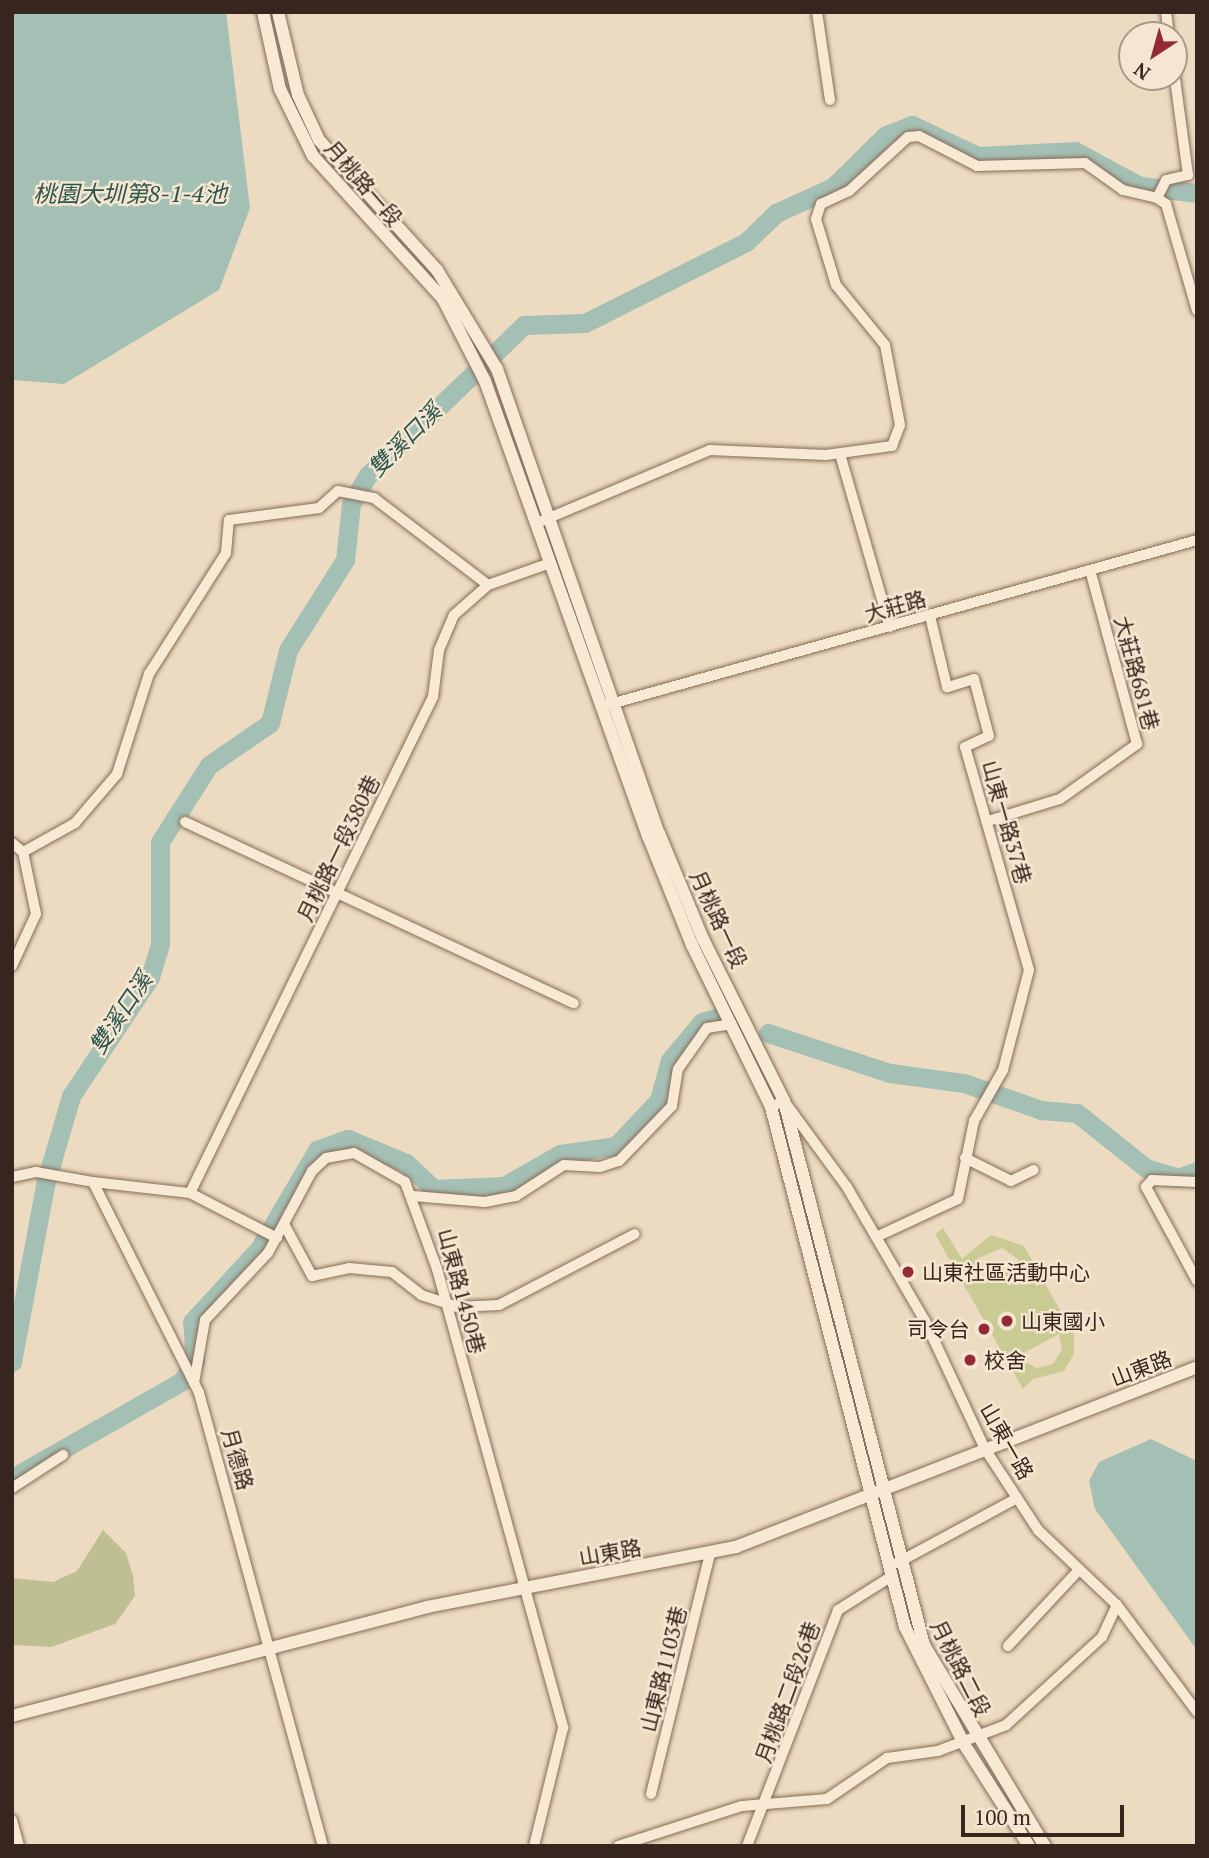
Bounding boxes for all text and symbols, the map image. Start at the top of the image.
north arrow [1118,21,1188,91]
text: N [1128,57,1155,86]
street label: 月桃路一段 [320,135,408,231]
water label: 桃園大圳第8-1-4池 [33,180,227,208]
water label: 雙溪口溪 [363,398,447,482]
street label: 大莊路 [861,585,929,627]
street label: 大莊路681巷 [1110,613,1164,733]
street label: 山東一路37巷 [977,757,1037,887]
street label: 月桃路一段380巷 [292,771,384,925]
street label: 月桃路一段 [685,866,753,972]
water label: 雙溪口溪 [84,967,158,1059]
street label: 山東路1450巷 [433,1226,491,1356]
place label: 山東社區活動中心 [922,1259,1090,1285]
marker: 山東社區活動中心 [900,1264,916,1280]
place label: 山東國小 [1021,1308,1105,1334]
marker: 山東國小 [999,1313,1015,1329]
place label: 司令台 [907,1316,970,1342]
marker: 司令台 [976,1321,992,1337]
street label: 山東路 [1107,1345,1175,1391]
place label: 校舍 [984,1347,1026,1373]
marker: 校舍 [962,1352,978,1368]
street label: 山東一路 [975,1398,1039,1484]
street label: 月德路 [217,1425,259,1493]
street label: 山東路 [577,1534,643,1570]
street label: 山東路1103巷 [635,1603,691,1735]
street label: 月桃路二段 [926,1616,996,1720]
street label: 月桃路二段26巷 [750,1618,824,1766]
scale bar [964,1792,1127,1836]
text: 100 m [974,1803,1031,1831]

